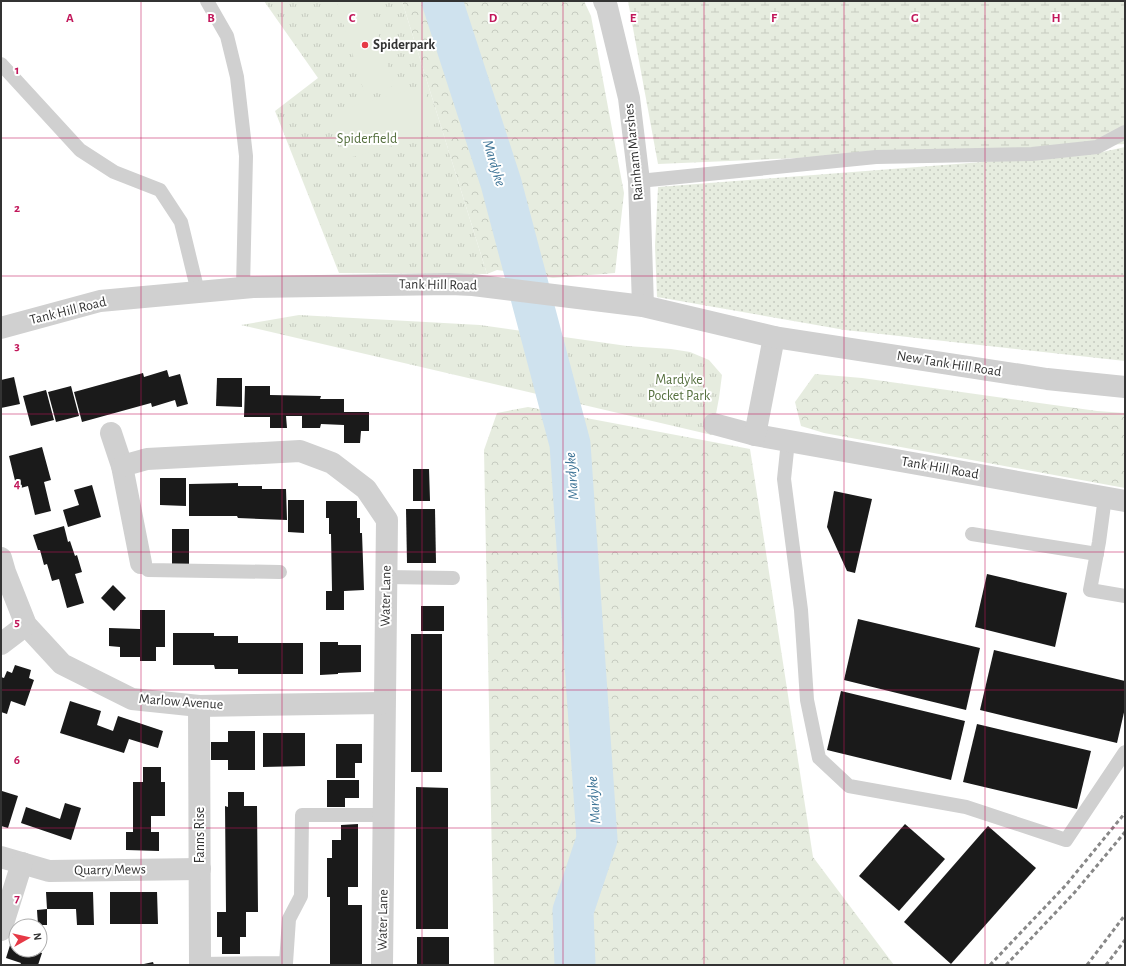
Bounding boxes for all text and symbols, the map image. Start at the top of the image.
text: A [66,12,74,25]
text: B [207,12,215,25]
text: C [349,12,356,25]
text: D [489,12,498,25]
text: E [630,12,637,25]
text: F [771,12,778,25]
text: G [911,12,919,25]
text: H [1051,12,1061,25]
place label: Spiderpark [373,38,435,52]
marker: Spiderpark [360,40,370,50]
text: 1 [15,64,19,77]
street label: Rainham Marshes [622,103,646,201]
park label: Spiderfield [337,132,397,146]
water label: Mardyke [480,138,508,188]
text: 2 [14,202,20,215]
street label: Tank Hill Road [399,277,477,293]
street label: Tank Hill Road [28,295,108,327]
text: 3 [14,340,20,353]
street label: New Tank Hill Road [896,349,1002,379]
park label: Mardyke Pocket Park [648,373,711,403]
water label: Mardyke [563,451,581,500]
street label: Tank Hill Road [900,454,980,482]
text: 4 [14,478,21,491]
street label: Water Lane [378,565,394,627]
text: 5 [14,616,20,629]
street label: Marlow Avenue [138,692,224,712]
text: 6 [14,754,20,767]
water label: Mardyke [585,775,603,824]
street label: Fanns Rise [193,807,207,863]
street label: Quarry Mews [74,862,146,878]
street label: Water Lane [375,889,391,951]
text: 7 [14,892,20,905]
north arrow [8,918,48,958]
text: N [31,932,43,941]

